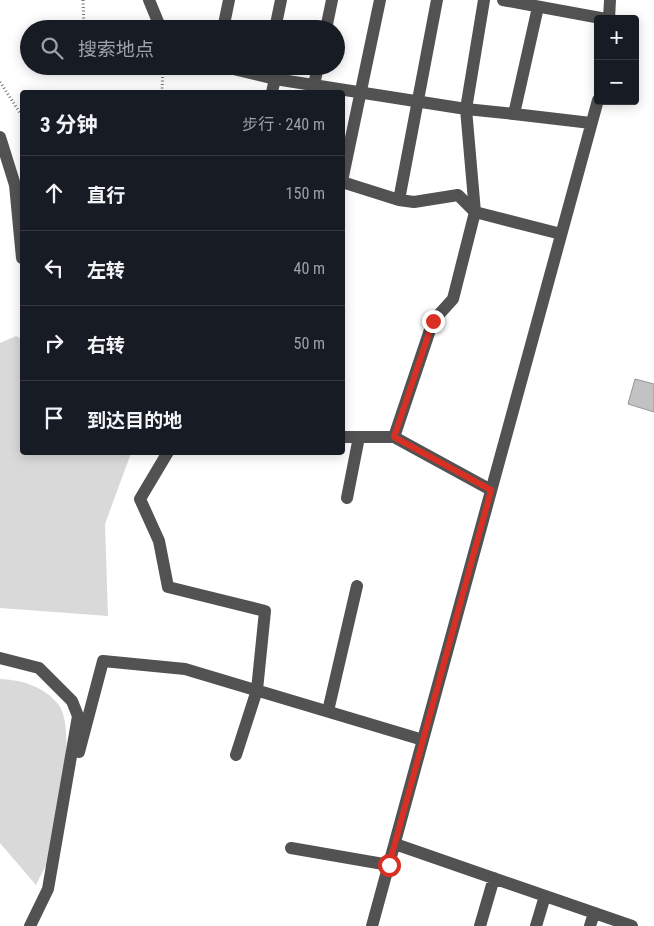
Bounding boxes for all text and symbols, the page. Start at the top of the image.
map controls [594,15,639,105]
button: + [594,15,639,60]
search box [20,20,345,75]
icon: search [38,34,66,62]
text: 搜索地点 [78,38,154,61]
button: − [594,60,639,105]
text: 3 分钟 [40,113,97,137]
text: 步行 · 240 m [242,115,325,134]
icon: ahead [40,179,68,207]
text: 直行 [87,184,125,207]
text: 150 m [286,184,325,203]
icon: left [40,254,68,282]
text: 左转 [87,259,125,282]
text: 40 m [293,259,325,278]
route end [422,310,445,333]
icon: right [40,329,68,357]
text: 右转 [87,334,125,357]
text: 50 m [293,334,325,353]
icon: arrive [40,404,68,432]
text: 到达目的地 [87,409,182,432]
route start [378,854,401,877]

